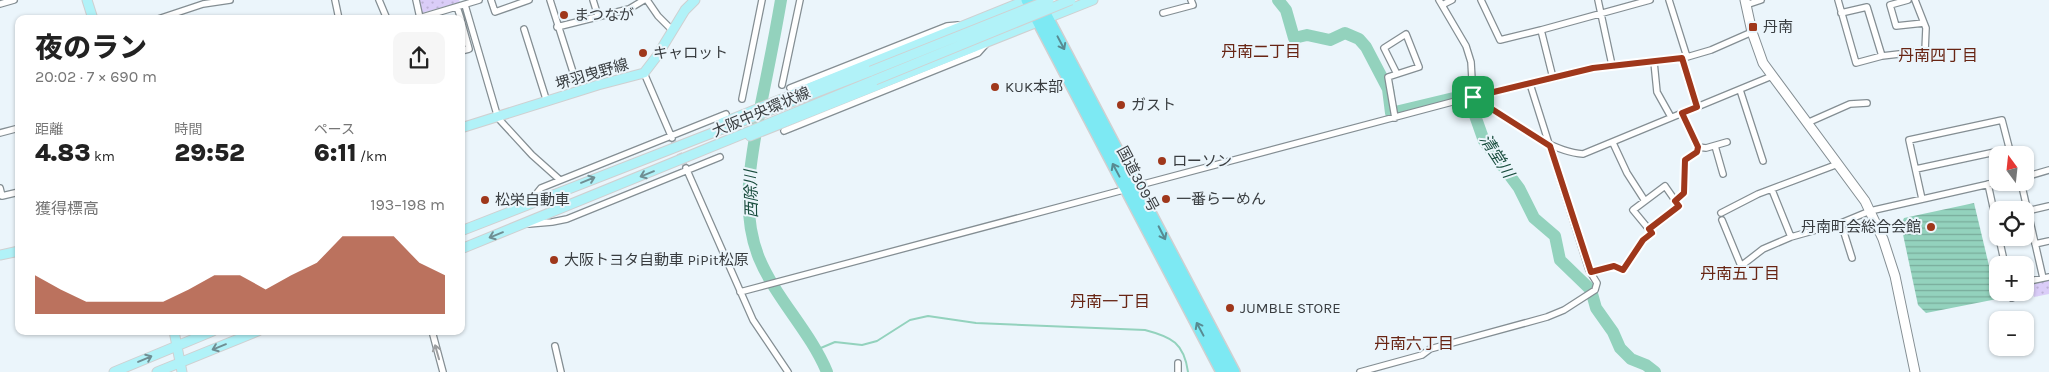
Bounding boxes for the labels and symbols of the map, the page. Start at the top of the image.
place label: まつなが [574,6,634,24]
marker: まつなが [558,9,570,21]
place label: 丹南 [1763,18,1793,36]
marker: 丹南 [1747,21,1759,33]
one-way arrow [1057,35,1067,50]
district label: 丹南二丁目 [1221,42,1301,61]
place label: キャロット [653,44,728,62]
district label: 丹南四丁目 [1898,46,1978,65]
marker: キャロット [637,47,649,59]
street label: 堺羽曳野線 [553,55,631,93]
pin [1452,76,1494,118]
place label: KUK本部 [1005,78,1063,96]
marker: KUK本部 [989,81,1001,93]
street label: 大阪中央環状線 [709,83,813,141]
place label: ガスト [1131,96,1176,114]
marker: ガスト [1115,99,1127,111]
water label: 清堂川 [1476,131,1519,183]
street label: 国道309号 [1113,143,1163,215]
north arrow [1989,146,2034,191]
place label: ローソン [1172,152,1232,170]
marker: ローソン [1156,155,1168,167]
one-way arrow [1111,162,1121,177]
water label: 西除川 [741,168,761,218]
one-way arrow [640,170,655,179]
one-way arrow [580,175,595,184]
place label: 一番らーめん [1176,190,1266,208]
place label: 松栄自動車 [495,191,570,209]
marker: 一番らーめん [1160,193,1172,205]
marker: 松栄自動車 [479,194,491,206]
place label: 丹南町会総合会館 [1801,218,1921,236]
marker: 丹南町会総合会館 [1925,221,1937,233]
one-way arrow [1158,225,1167,240]
one-way arrow [489,231,504,240]
place label: 大阪トヨタ自動車 PiPit松原 [564,251,749,269]
marker: 大阪トヨタ自動車 PiPit松原 [548,254,560,266]
district label: 丹南五丁目 [1700,264,1780,283]
district label: 丹南一丁目 [1070,292,1150,311]
place label: JUMBLE STORE [1240,299,1341,317]
marker: JUMBLE STORE [1224,302,1236,314]
one-way arrow [1195,322,1204,337]
district label: 丹南六丁目 [1374,334,1454,353]
one-way arrow [212,343,227,352]
one-way arrow [432,344,442,360]
one-way arrow [137,354,152,363]

